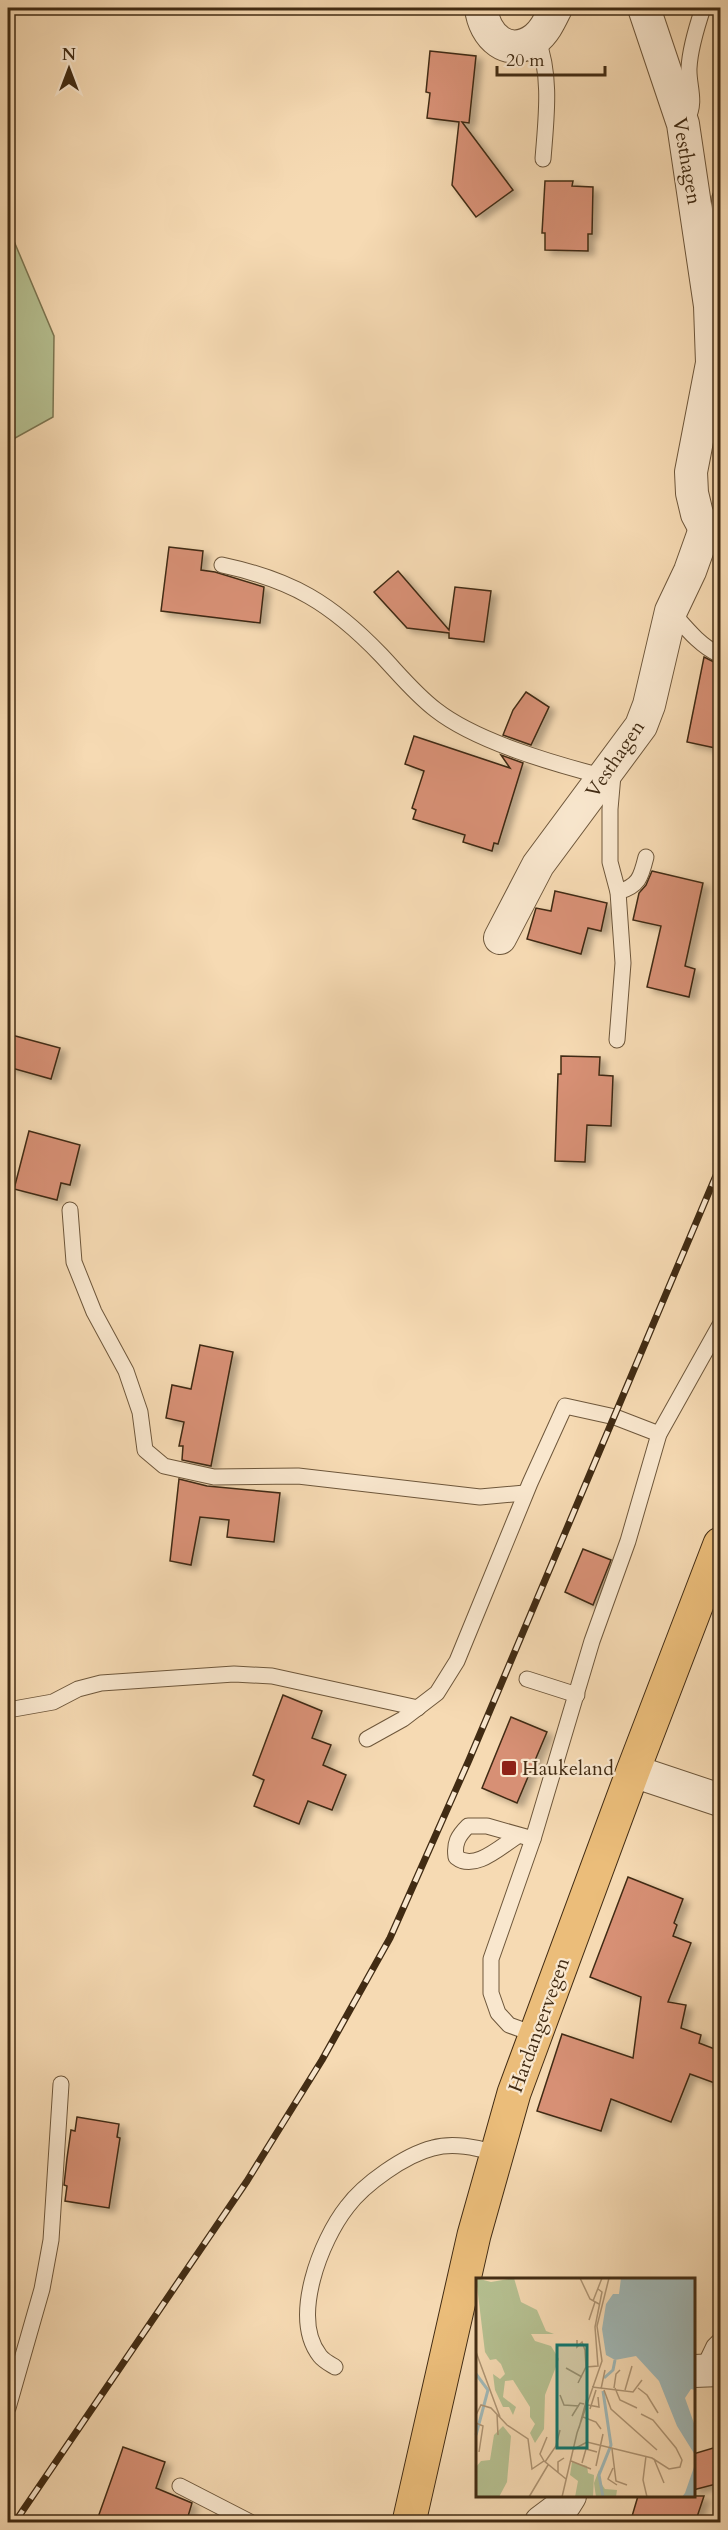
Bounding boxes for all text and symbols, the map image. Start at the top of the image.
north arrow [39,39,99,99]
scale bar [497,39,605,77]
text: N [62,44,76,66]
text: 20 m [506,48,545,73]
street label: Vesthagen [666,115,708,207]
street label: Vesthagen [579,714,651,803]
place label: Haukeland [522,1755,614,1782]
marker: Haukeland [500,1759,518,1777]
street label: Hardangervegen [502,1953,576,2096]
inset map [476,2278,695,2497]

